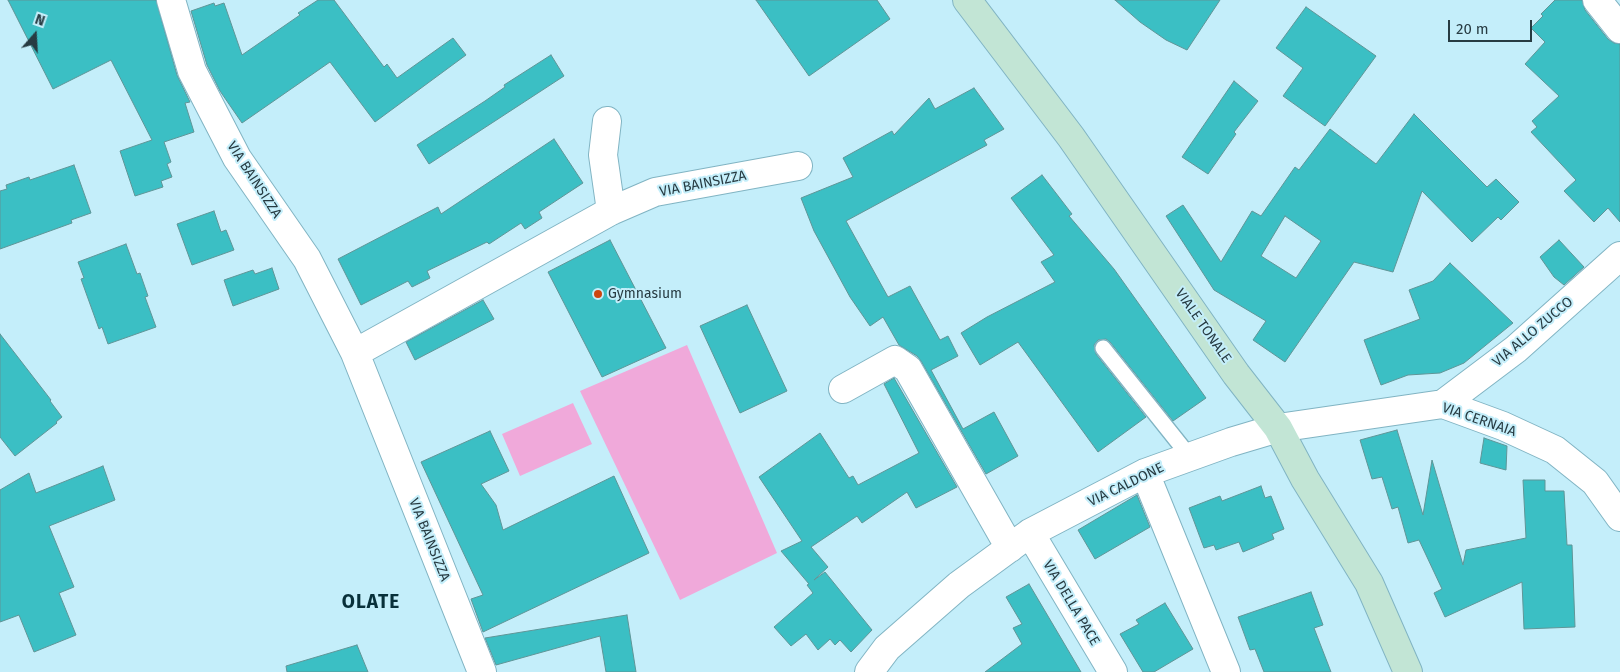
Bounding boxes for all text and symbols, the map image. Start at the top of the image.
north arrow [10,10,60,60]
scale bar [1450,10,1534,42]
text: N [33,11,47,30]
text: 20 m [1456,20,1489,38]
street label: VIA BAINSIZZA [223,138,285,222]
street label: VIA BAINSIZZA [658,167,748,201]
place label: Gymnasium [608,286,682,302]
street label: VIALE TONALE [1171,286,1235,366]
marker: Gymnasium [592,288,604,300]
street label: VIA ALLO ZUCCO [1489,294,1577,370]
street label: VIA CERNAIA [1440,399,1518,441]
street label: VIA CALDONE [1085,459,1167,511]
street label: VIA BAINSIZZA [405,496,453,584]
street label: VIA DELLA PACE [1039,557,1103,649]
district label: OLATE [341,592,401,614]

